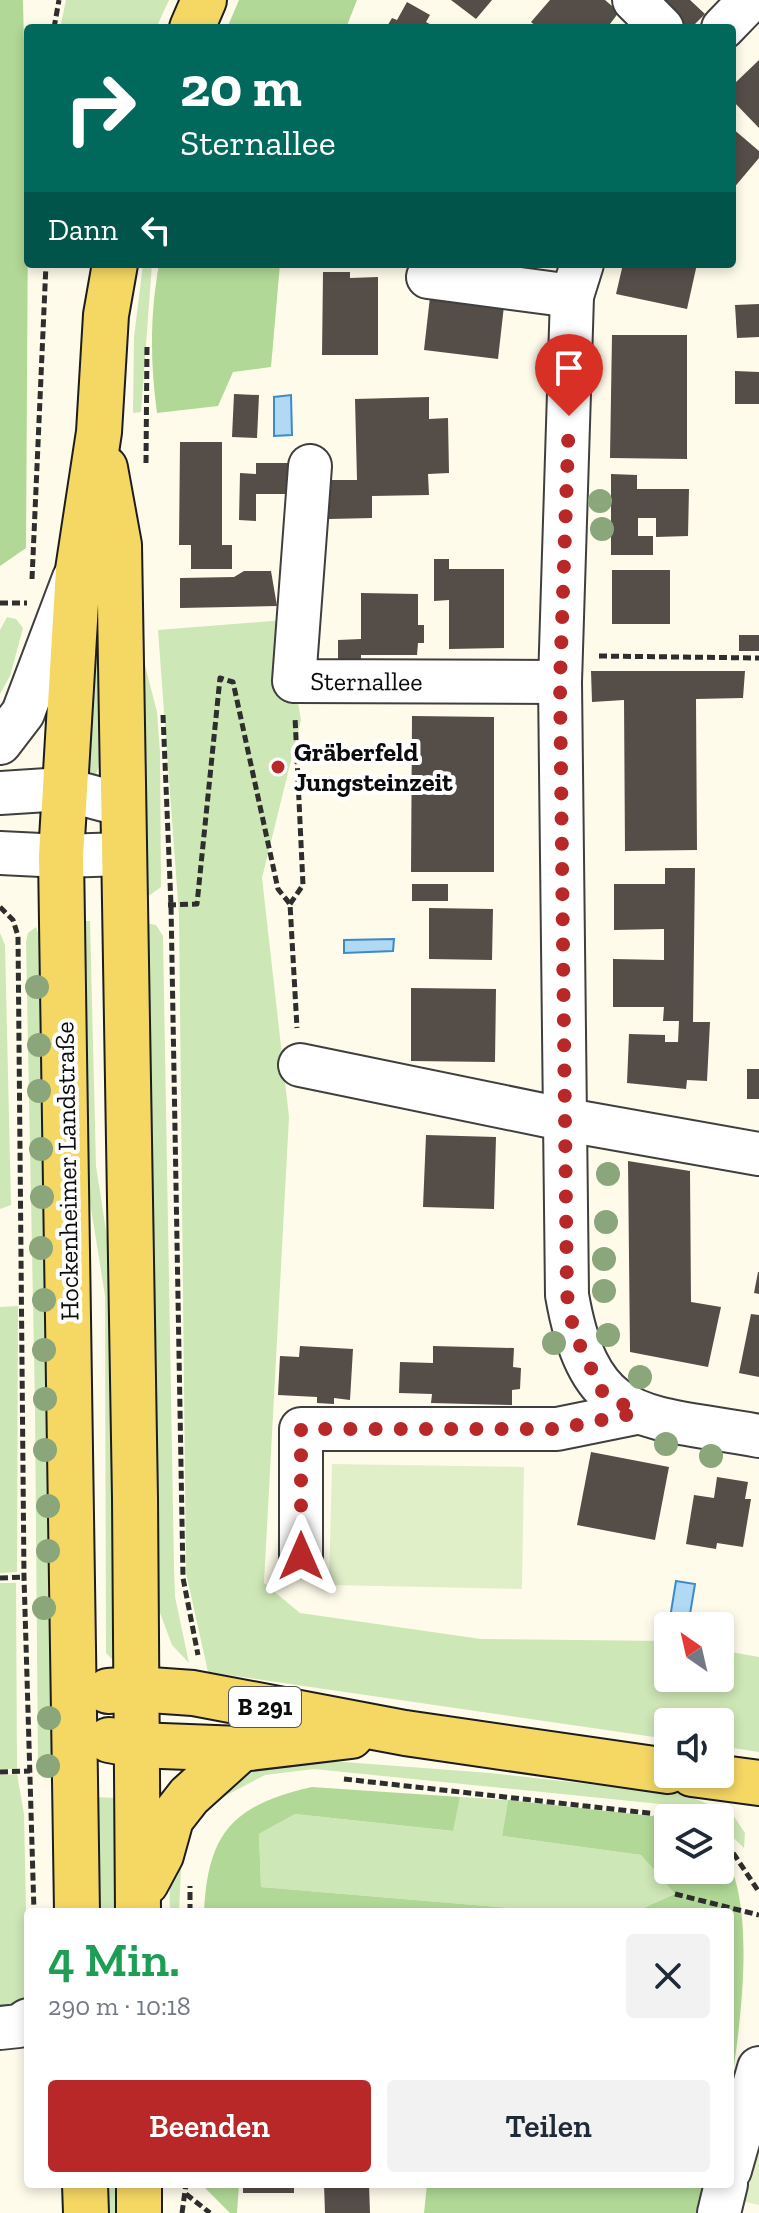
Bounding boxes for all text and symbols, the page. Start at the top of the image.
text: 20 m [180,53,302,120]
icon: right [48,56,152,160]
text: Sternallee [180,121,336,164]
icon: left [134,208,178,252]
text: Dann [48,212,118,248]
pin [535,334,603,416]
icon: arrive [547,346,591,390]
street label: Sternallee [310,665,423,697]
place label: Gräberfeld Jungsteinzeit [294,736,453,798]
marker: Gräberfeld Jungsteinzeit [269,758,287,776]
street label: Hockenheimer Landstraße [48,1021,86,1321]
position arrow [259,1514,343,1598]
north arrow [654,1612,734,1692]
map controls [654,1612,734,1884]
road number: B 291 [229,1687,301,1727]
button: sound [654,1708,734,1788]
button: layers [654,1804,734,1884]
text: 4 Min. [48,1931,180,1988]
button: close [626,1934,710,2018]
text: 290 m · 10:18 [48,1990,191,2022]
button: Beenden [48,2080,371,2172]
button: Teilen [387,2080,710,2172]

